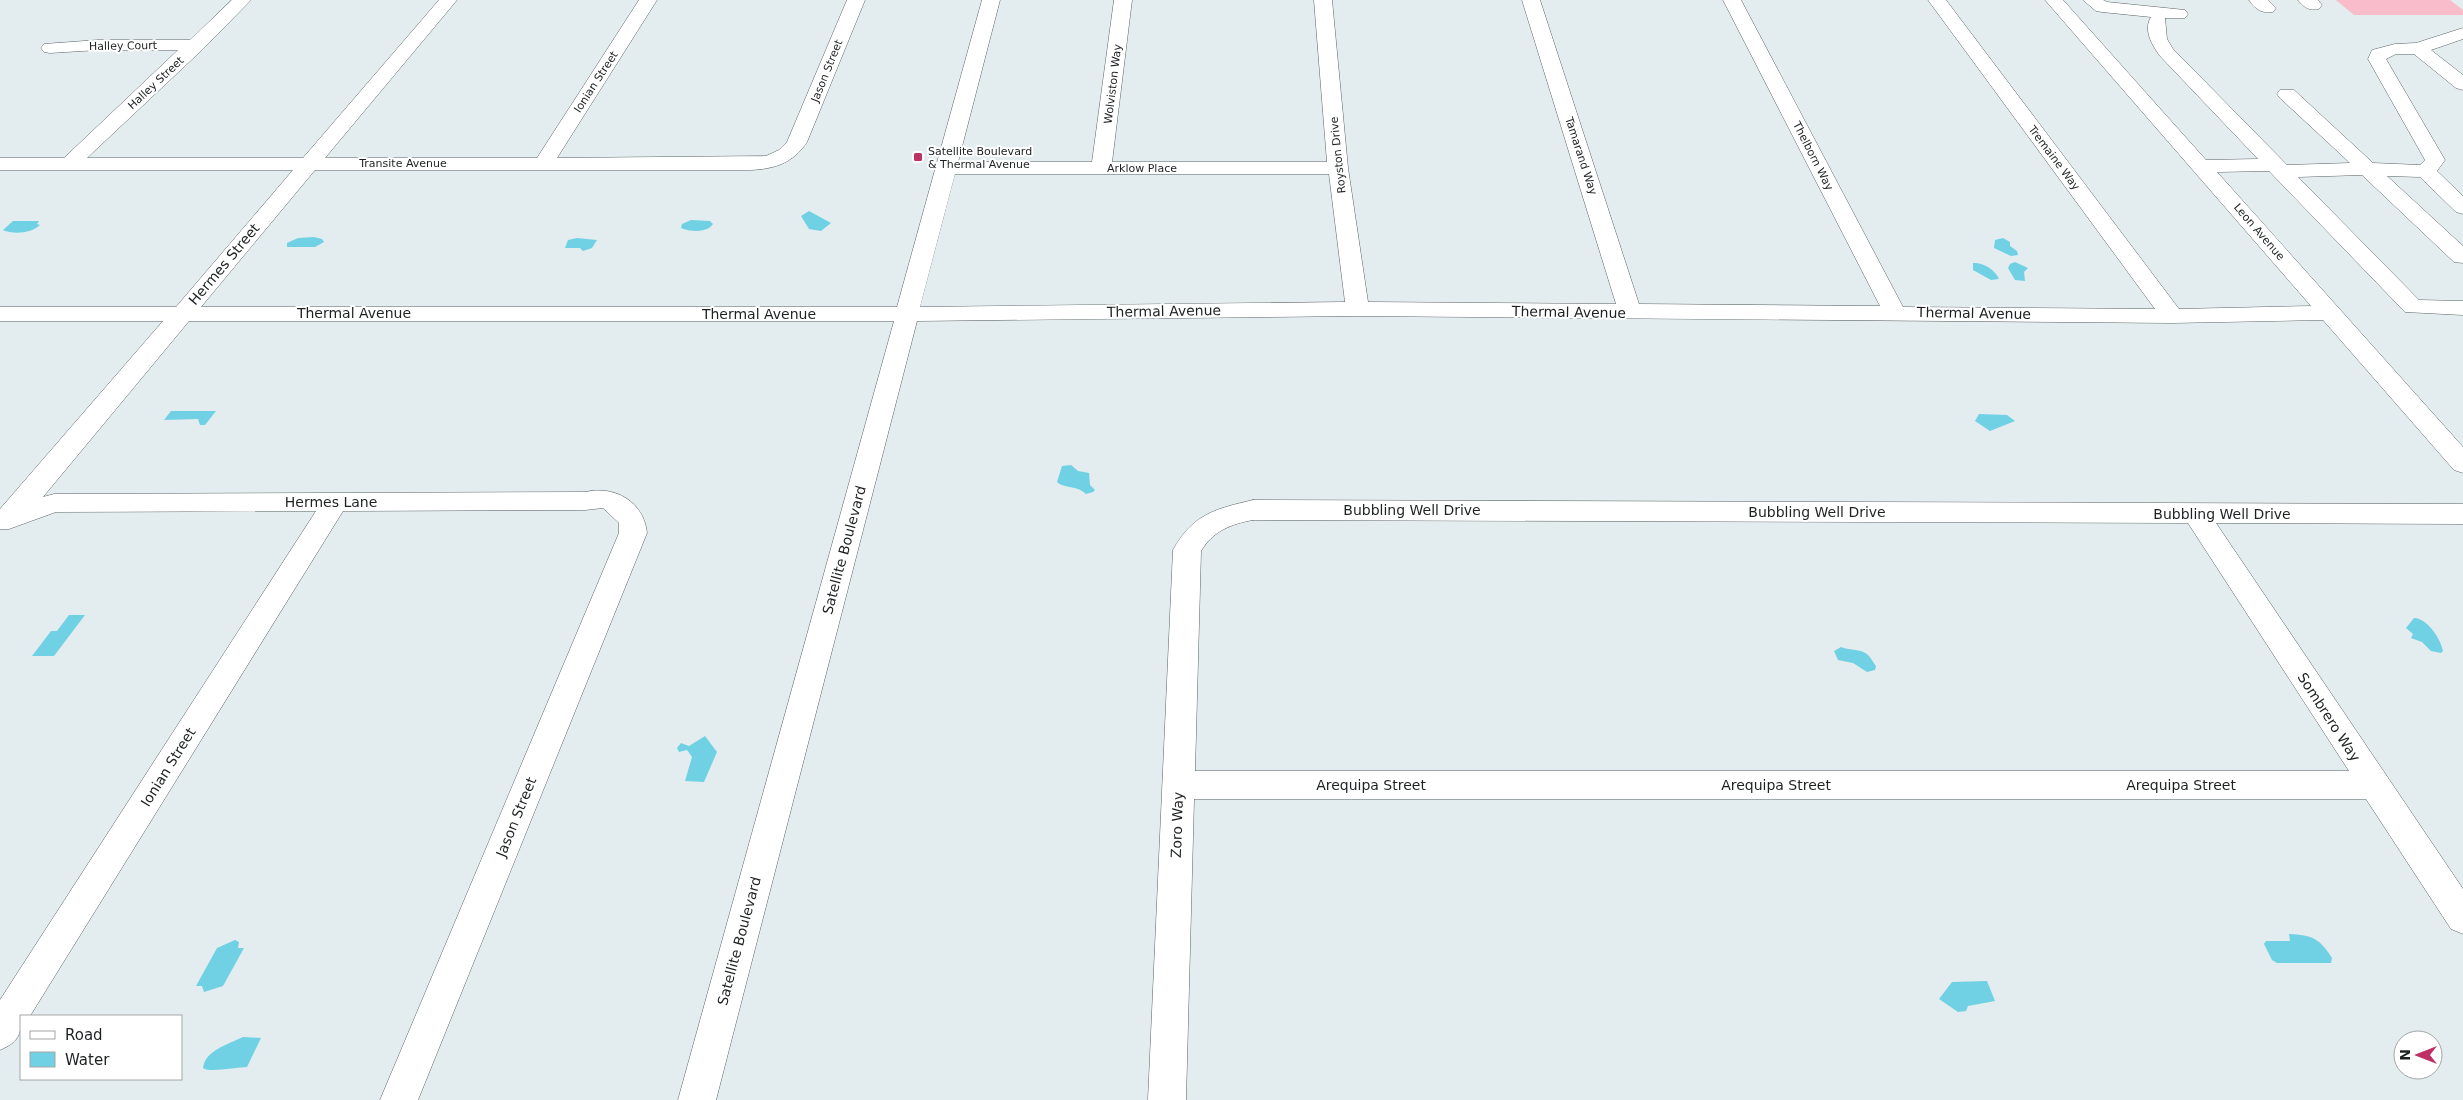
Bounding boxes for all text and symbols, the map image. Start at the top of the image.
street label: Jason Street [808,37,846,105]
street label: Halley Court [89,39,158,53]
street label: Wolviston Way [1102,43,1124,125]
street label: Ionian Street [571,48,621,115]
street label: Halley Street [125,53,187,112]
street label: Tamarand Way [1562,114,1600,197]
street label: Royston Drive [1327,116,1348,194]
street label: Thelborn Way [1790,119,1836,193]
street label: Tremaine Way [2025,122,2083,193]
place label: Satellite Boulevard & Thermal Avenue [928,145,1032,171]
marker: Satellite Boulevard & Thermal Avenue [912,151,924,163]
street label: Transite Avenue [358,157,447,170]
street label: Arklow Place [1107,162,1177,175]
street label: Leon Avenue [2231,201,2287,263]
street label: Hermes Street [185,220,263,308]
street label: Thermal Avenue [1106,302,1221,320]
street label: Thermal Avenue [1511,303,1626,321]
street label: Thermal Avenue [1916,304,2031,322]
street label: Thermal Avenue [296,305,411,321]
street label: Thermal Avenue [701,306,816,322]
street label: Satellite Boulevard [819,484,869,616]
street label: Hermes Lane [285,494,377,510]
street label: Bubbling Well Drive [1343,502,1481,518]
street label: Bubbling Well Drive [1748,504,1886,520]
street label: Bubbling Well Drive [2153,506,2291,522]
street label: Sombrero Way [2294,670,2364,764]
street label: Ionian Street [137,724,199,809]
street label: Jason Street [492,774,539,860]
street label: Arequipa Street [1316,777,1426,793]
street label: Arequipa Street [1721,777,1831,793]
street label: Arequipa Street [2126,777,2236,793]
street label: Zoro Way [1168,792,1186,858]
street label: Satellite Boulevard [714,875,764,1007]
legend [20,1015,182,1080]
text: Road [65,1026,103,1044]
north arrow [2393,1030,2443,1080]
text: N [2397,1049,2413,1061]
text: Water [65,1051,110,1069]

